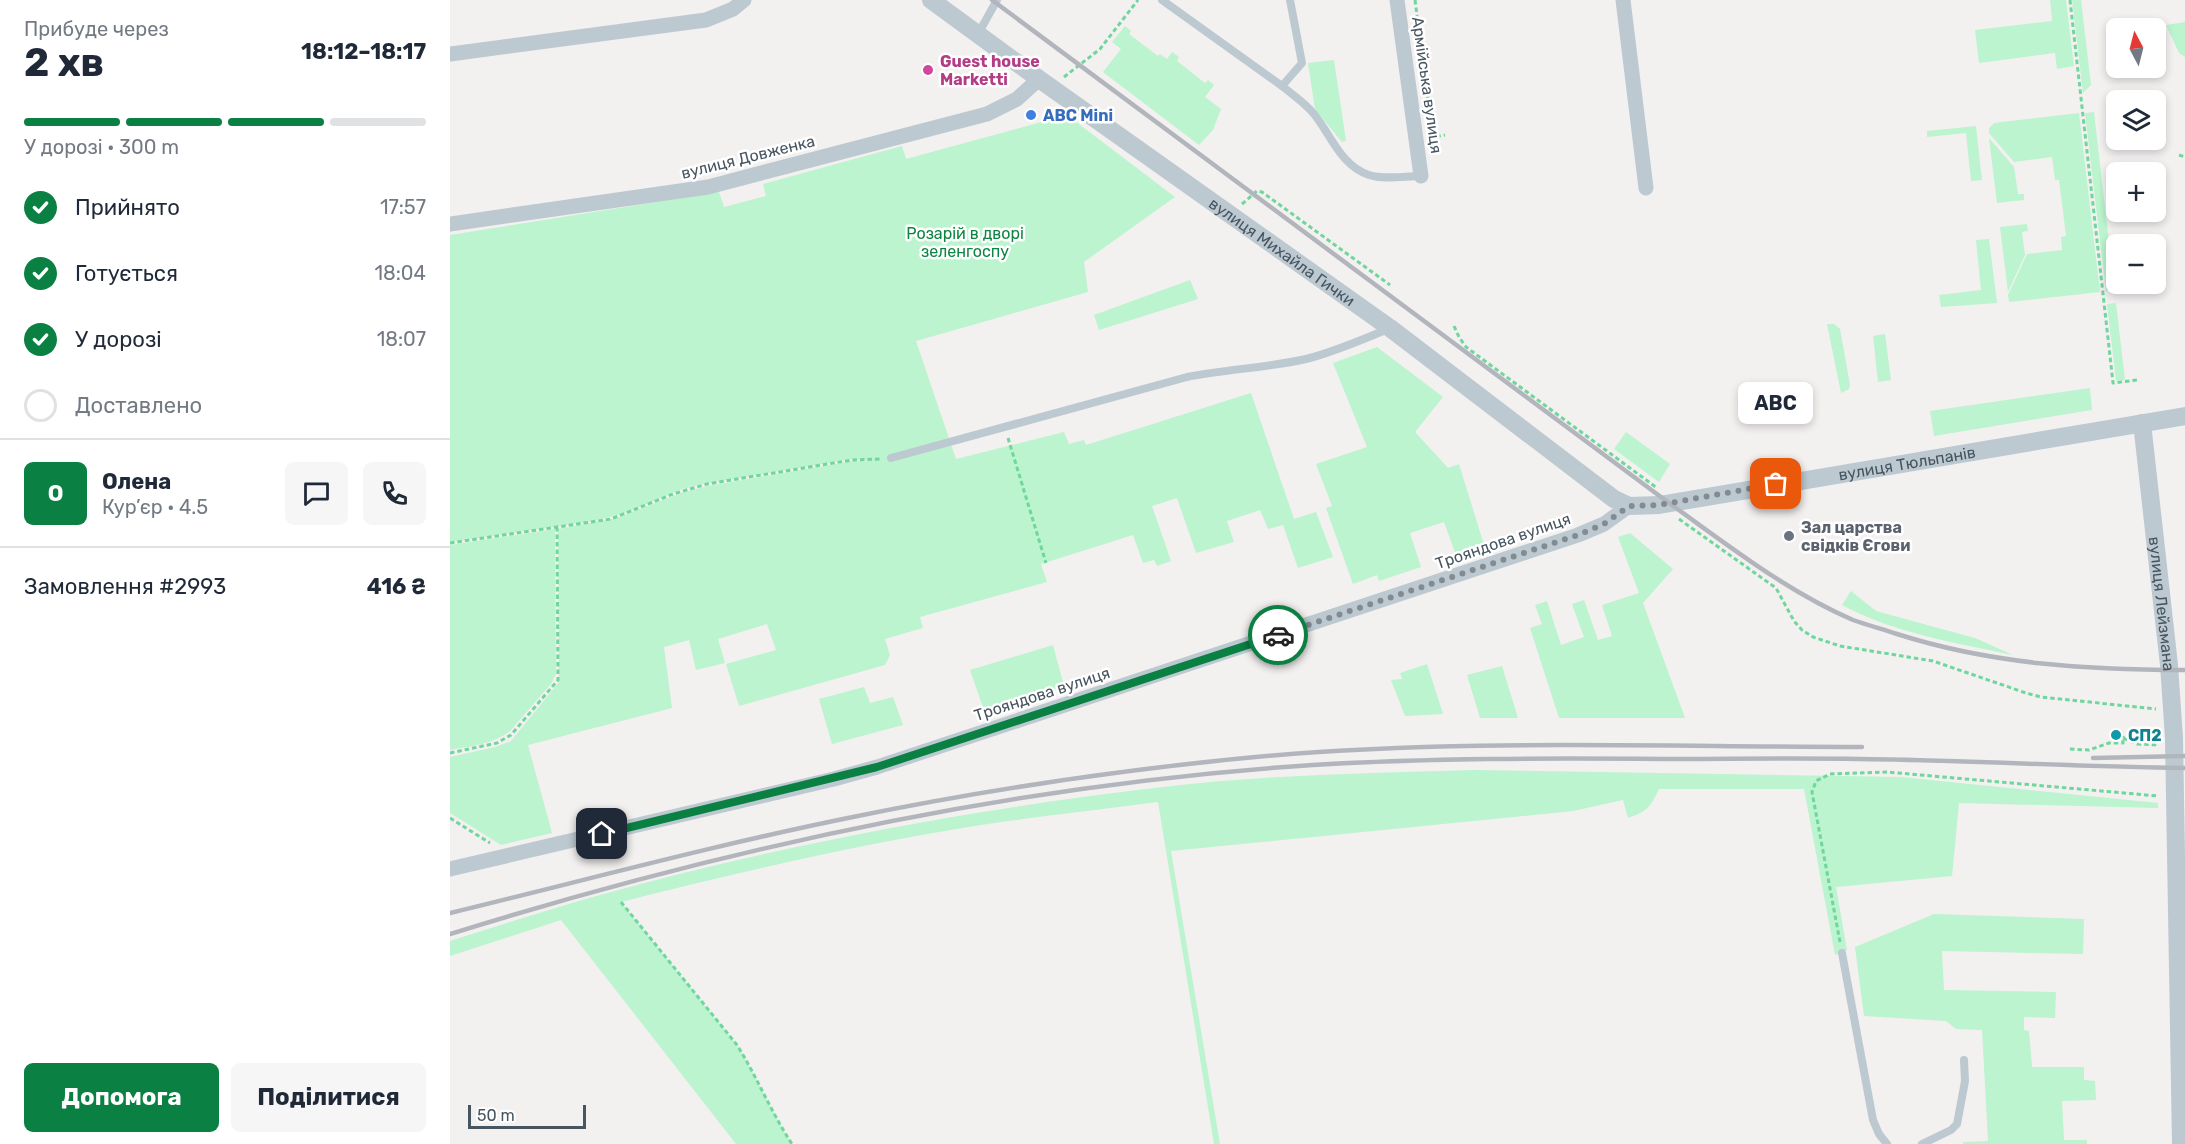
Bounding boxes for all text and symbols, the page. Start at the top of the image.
street label: Армійська вулиця [1408,15,1446,155]
text: Прибуде через [24,17,169,41]
north arrow [2106,18,2166,78]
map controls [2106,18,2166,294]
text: 18:12–18:17 [301,38,426,65]
text: 2 хв [24,40,104,86]
place label: Guest house Marketti [940,52,1040,89]
marker: Guest house Marketti [921,63,935,77]
button: layers [2106,90,2166,150]
place label: ABC Mini [1043,106,1113,125]
marker: ABC Mini [1024,108,1038,122]
street label: вулиця Довженка [679,131,817,183]
text: У дорозі · 300 m [24,135,179,159]
button: + [2106,162,2166,222]
icon: check [24,191,57,224]
street label: вулиця Михайла Гички [1206,193,1359,310]
text: Прийнято [75,194,180,221]
text: 17:57 [380,195,426,219]
park label: Розарій в дворі зеленгоспу [906,224,1024,261]
button: − [2106,234,2166,294]
icon: check [24,257,57,290]
text: Готується [75,260,178,287]
text: 18:04 [374,261,426,285]
icon: check [24,323,57,356]
text: У дорозі [75,326,162,353]
text: 18:07 [377,327,426,351]
callout: ABC [1738,382,1814,424]
text: ABC [1754,391,1797,415]
text: Доставлено [75,392,202,419]
street label: вулиця Тюльпанів [1837,442,1977,484]
pin [1750,458,1801,509]
button: chat [285,462,348,525]
button: phone [363,462,426,525]
icon: bag [1759,467,1792,500]
text: Олена [102,468,171,495]
text: О [48,480,63,507]
text: Кур’єр · 4.5 [102,495,208,519]
street label: Трояндова вулиця [1433,509,1573,573]
place label: Зал царства свідків Єгови [1801,518,1911,555]
marker: Зал царства свідків Єгови [1782,529,1796,543]
street label: вулиця Лейзмана [2145,536,2179,672]
text: Замовлення #2993 [24,573,226,600]
text: 416 ₴ [367,573,426,600]
courier [1248,605,1308,665]
icon: car [1262,619,1295,652]
street label: Трояндова вулиця [972,663,1112,725]
place label: СП2 [2128,726,2162,745]
marker: СП2 [2109,728,2123,742]
pin [576,808,627,859]
icon: home [585,817,618,850]
button: Допомога [24,1063,219,1132]
button: Поділитися [231,1063,426,1132]
scale bar [468,1102,586,1130]
text: 50 m [477,1106,515,1125]

